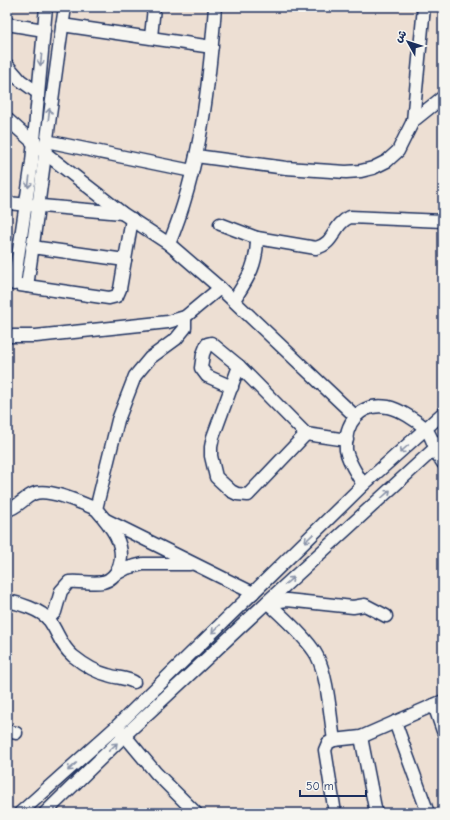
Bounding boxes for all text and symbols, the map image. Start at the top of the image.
north arrow [388,22,428,62]
text: ش [392,27,409,45]
one-way arrow [37,53,45,66]
one-way arrow [45,108,53,121]
one-way arrow [25,175,33,188]
one-way arrow [399,444,409,453]
one-way arrow [380,489,391,498]
one-way arrow [304,533,314,543]
one-way arrow [284,577,294,586]
one-way arrow [211,624,221,634]
one-way arrow [108,742,118,752]
one-way arrow [67,762,77,771]
scale bar [300,772,366,798]
text: 50 m [306,779,334,793]

